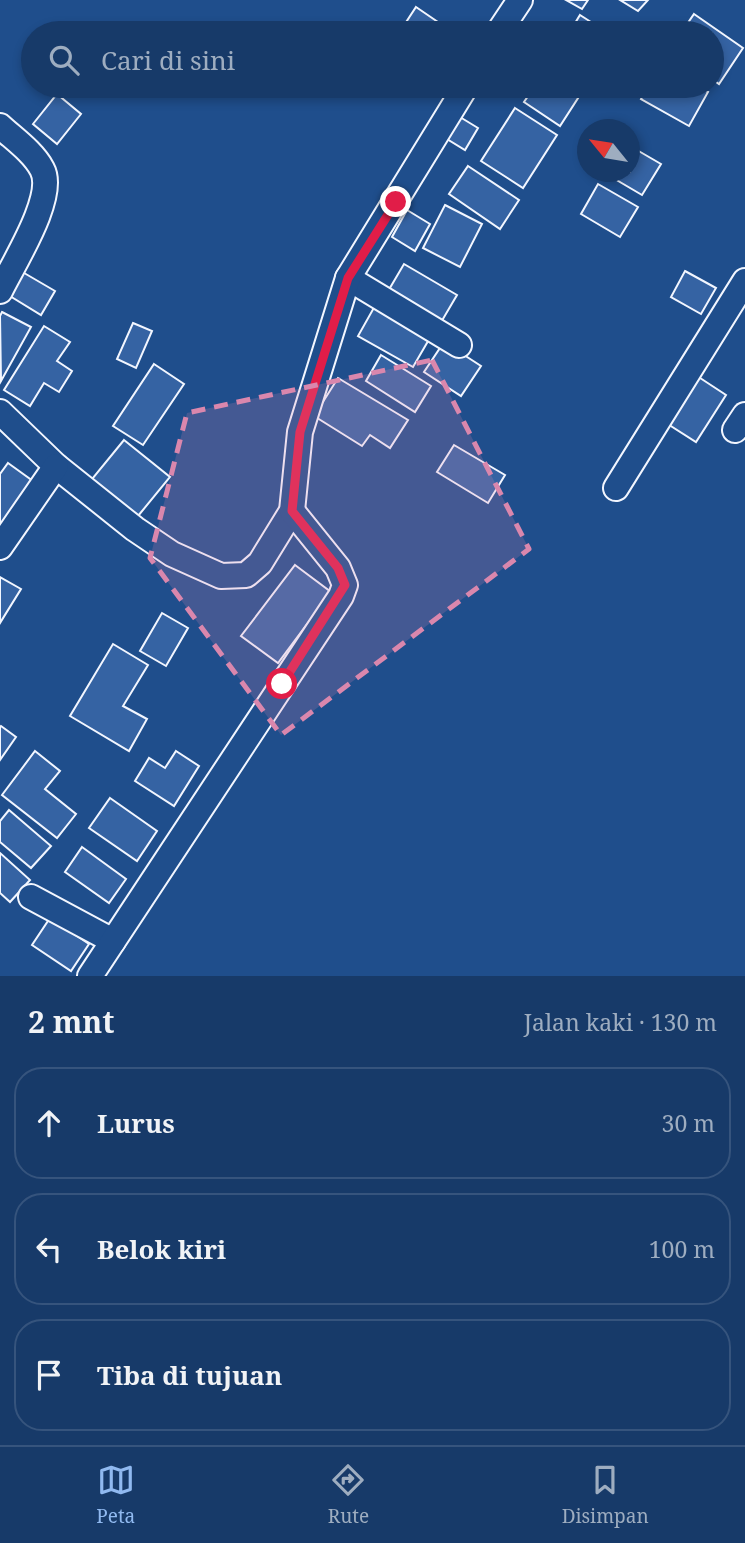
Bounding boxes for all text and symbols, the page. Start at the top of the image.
search box [21,21,724,98]
icon: search [45,41,83,79]
text: Cari di sini [101,42,235,78]
north arrow [577,119,640,182]
route end [380,186,411,217]
route start [266,668,297,699]
text: 2 mnt [28,1001,115,1042]
text: Jalan kaki · 130 m [524,1006,717,1038]
icon: ahead [30,1104,68,1142]
text: Lurus [97,1105,175,1141]
text: 30 m [662,1107,715,1139]
icon: left [30,1230,68,1268]
text: Belok kiri [97,1231,226,1267]
text: 100 m [649,1233,715,1265]
icon: arrive [30,1356,68,1394]
text: Tiba di tujuan [97,1357,282,1393]
tab: Peta [96,1461,135,1529]
tab: Rute [328,1461,369,1529]
tab: Disimpan [562,1461,649,1529]

